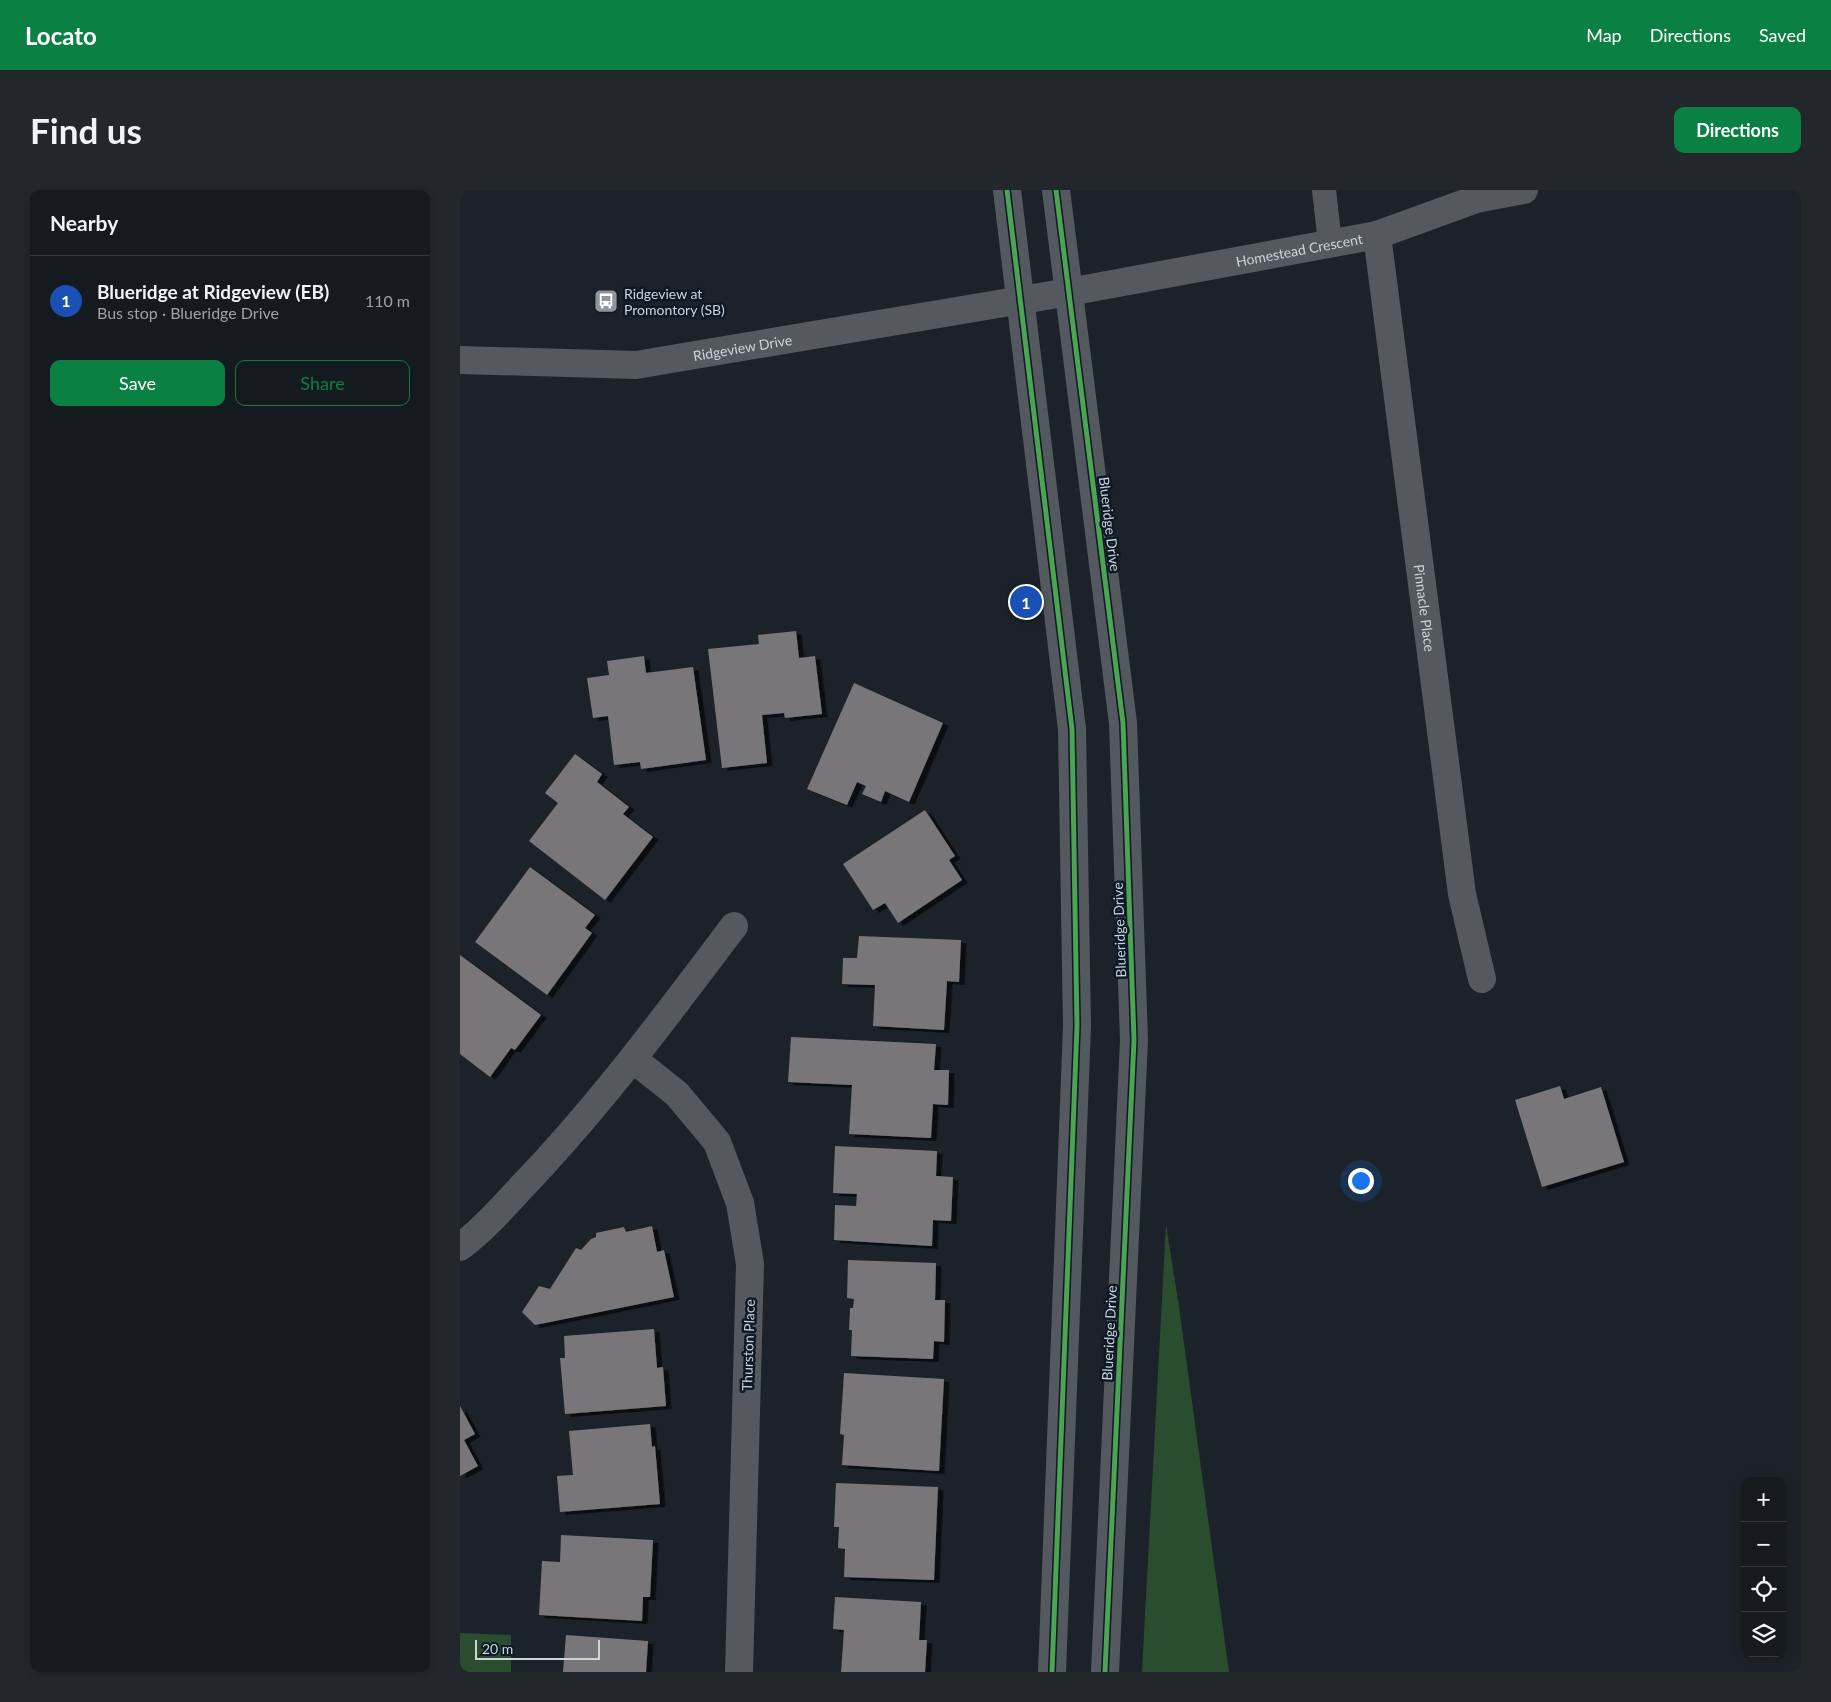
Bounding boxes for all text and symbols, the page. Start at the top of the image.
text: Locato [25,21,97,50]
text: Map [1586,24,1622,46]
text: Directions [1650,24,1731,46]
text: Saved [1759,24,1806,46]
button: Directions [1674,107,1801,153]
text: Find us [30,109,142,151]
text: Nearby [50,210,118,235]
street label: Homestead Crescent [1234,229,1364,269]
text: Blueridge at Ridgeview (EB) [97,280,329,303]
place label: Ridgeview at Promontory (SB) [624,285,725,318]
bus stop icon: Ridgeview at Promontory (SB) [593,288,619,314]
text: 1 [61,291,71,310]
text: 110 m [365,291,410,310]
text: Bus stop · Blueridge Drive [97,303,279,322]
street label: Ridgeview Drive [692,330,793,364]
button: Save [50,360,225,406]
button: Share [235,360,410,406]
street label: Blueridge Drive [1096,476,1124,572]
street label: Pinnacle Place [1411,563,1439,653]
pin: 1 [1010,583,1042,621]
street label: Blueridge Drive [1109,882,1129,978]
your location [1348,1168,1374,1194]
street label: Blueridge Drive [1098,1285,1120,1381]
street label: Thurston Place [738,1299,758,1391]
map controls [1741,1477,1786,1657]
button: + [1741,1477,1786,1522]
button: − [1741,1522,1786,1567]
button: locate [1741,1567,1786,1612]
button: layers [1741,1612,1786,1657]
scale bar [475,1637,600,1660]
text: 20 m [482,1640,513,1657]

